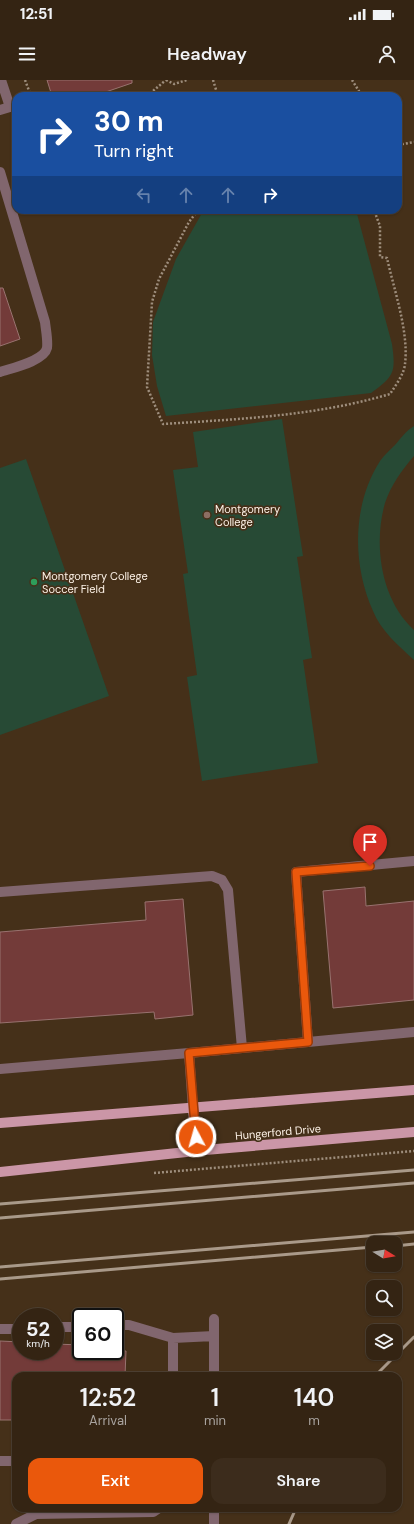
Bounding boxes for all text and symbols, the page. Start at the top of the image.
text: 12:51 [20,4,53,24]
text: Headway [167,42,247,66]
icon: menu [16,43,38,65]
icon: person [376,43,398,65]
text: 30 m [94,103,164,140]
icon: right [28,108,80,160]
text: Turn right [94,139,174,163]
icon: left [133,184,155,206]
icon: ahead [175,184,197,206]
icon: ahead [217,184,239,206]
icon: right [259,184,281,206]
place label: Montgomery College [215,502,280,529]
marker: Montgomery College [202,510,212,520]
place label: Montgomery College Soccer Field [42,569,148,596]
marker: Montgomery College Soccer Field [29,577,39,587]
pin [353,825,387,866]
icon: arrive [359,831,381,853]
position arrow [175,1116,217,1158]
street label: Hungerford Drive [234,1121,322,1143]
north arrow [366,1236,402,1272]
map controls [366,1236,402,1360]
button: search [366,1280,402,1316]
speed limit sign: 60 [72,1308,124,1360]
text: 52 [26,1316,50,1342]
button: layers [366,1324,402,1360]
text: km/h [26,1337,50,1350]
text: 12:52 [80,1382,136,1413]
text: 1 [211,1382,219,1413]
text: 140 [294,1382,334,1413]
text: Arrival [89,1412,127,1429]
text: min [204,1412,226,1429]
text: m [308,1412,320,1429]
button: Exit [28,1458,203,1504]
button: Share [211,1458,386,1504]

